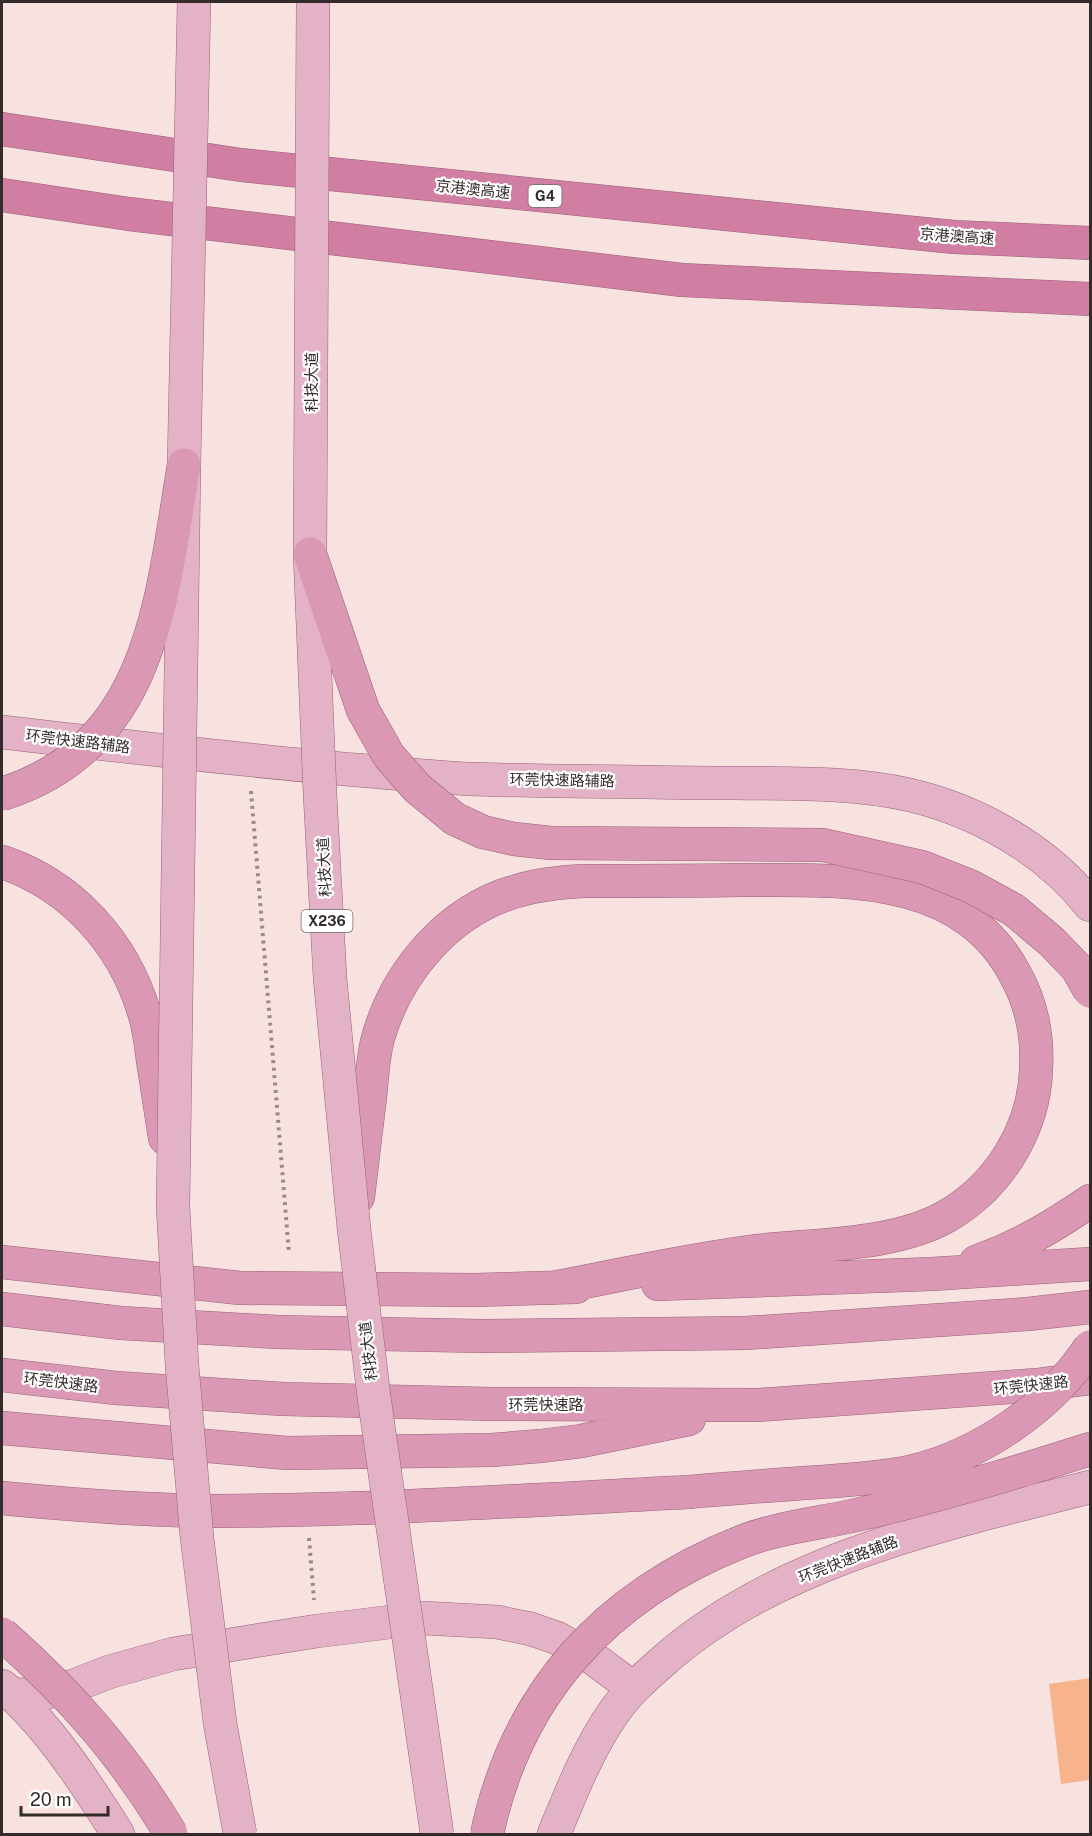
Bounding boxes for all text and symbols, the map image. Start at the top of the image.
street label: 京港澳高速 [435,177,511,201]
road number: G4 [528,185,562,207]
street label: 京港澳高速 [919,225,995,247]
street label: 科技大道 [303,352,320,412]
street label: 环莞快速路辅路 [25,726,131,756]
street label: 环莞快速路辅路 [509,771,615,789]
street label: 科技大道 [314,837,334,897]
road number: X236 [302,910,352,932]
street label: 科技大道 [356,1320,380,1382]
street label: 环莞快速路 [23,1369,99,1395]
street label: 环莞快速路 [993,1373,1069,1397]
street label: 环莞快速路 [508,1396,584,1413]
street label: 环莞快速路辅路 [796,1532,900,1586]
scale bar [21,1779,108,1817]
text: 20 m [30,1789,72,1810]

